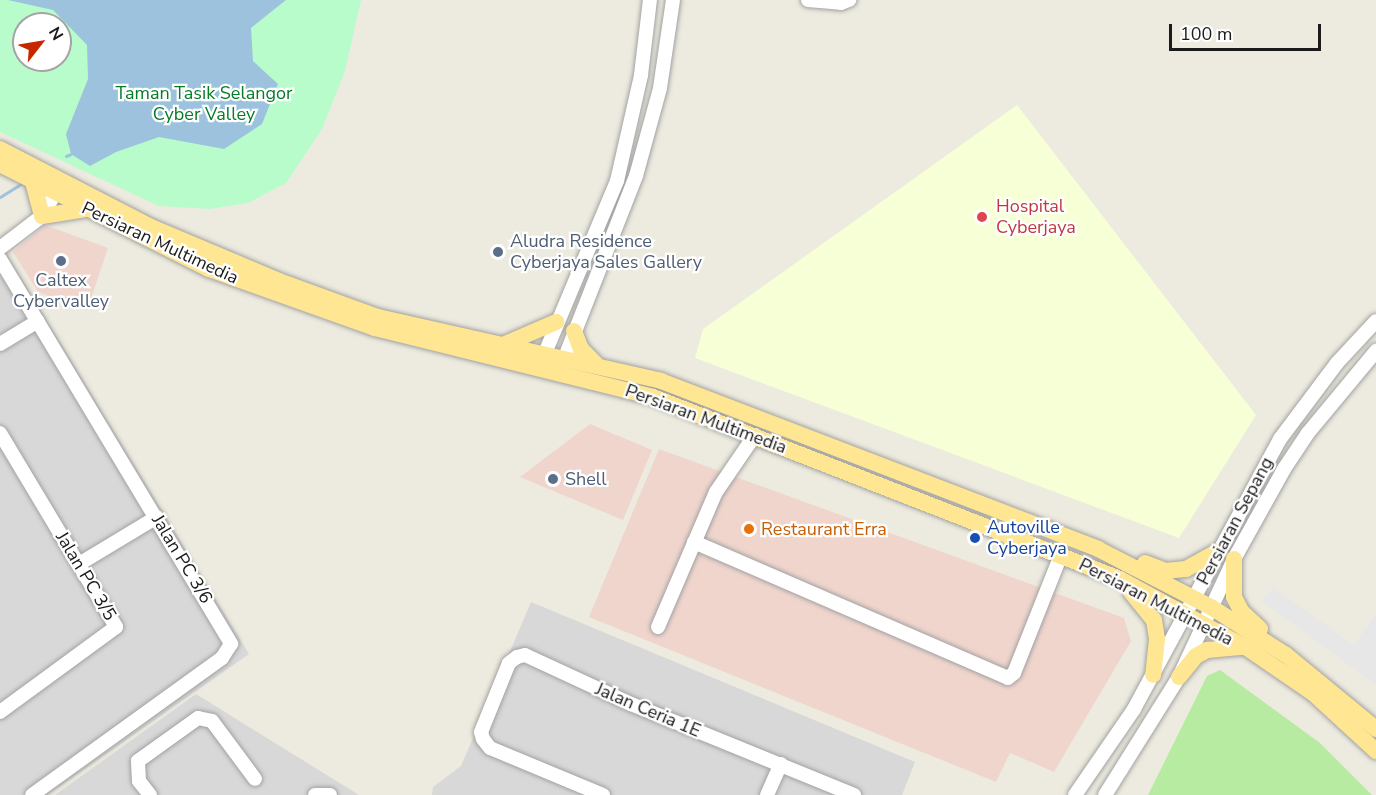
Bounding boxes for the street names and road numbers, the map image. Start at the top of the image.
street label: Persiaran Multimedia [78,197,242,289]
street label: Persiaran Multimedia [622,380,790,458]
street label: Persiaran Sepang [1192,453,1278,589]
street label: Jalan PC 3/6 [147,511,217,607]
street label: Jalan PC 3/5 [51,528,121,624]
street label: Persiaran Multimedia [1075,554,1237,650]
street label: Jalan Ceria 1E [592,678,704,742]

